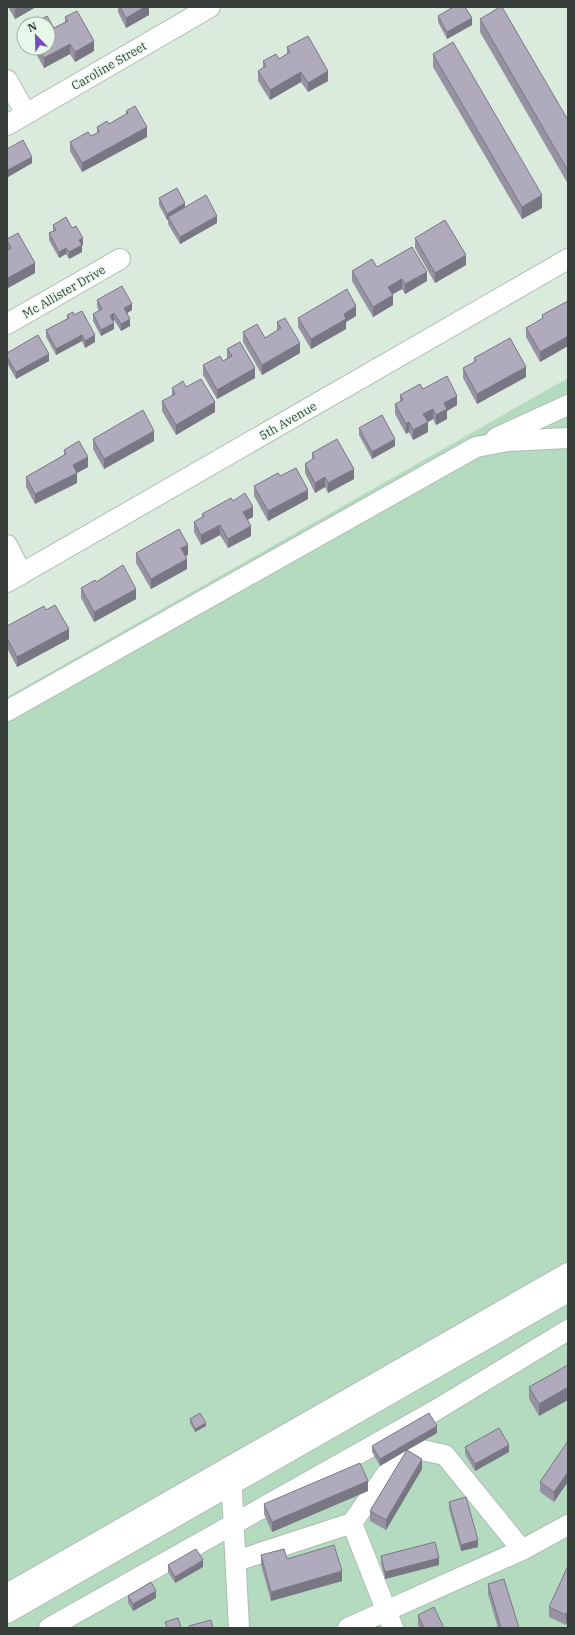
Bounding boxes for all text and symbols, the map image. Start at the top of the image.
north arrow [16,16,56,56]
text: N [25,19,39,35]
street label: Caroline Street [69,38,149,93]
street label: Mc Allister Drive [20,262,108,321]
street label: 5th Avenue [256,398,319,443]

